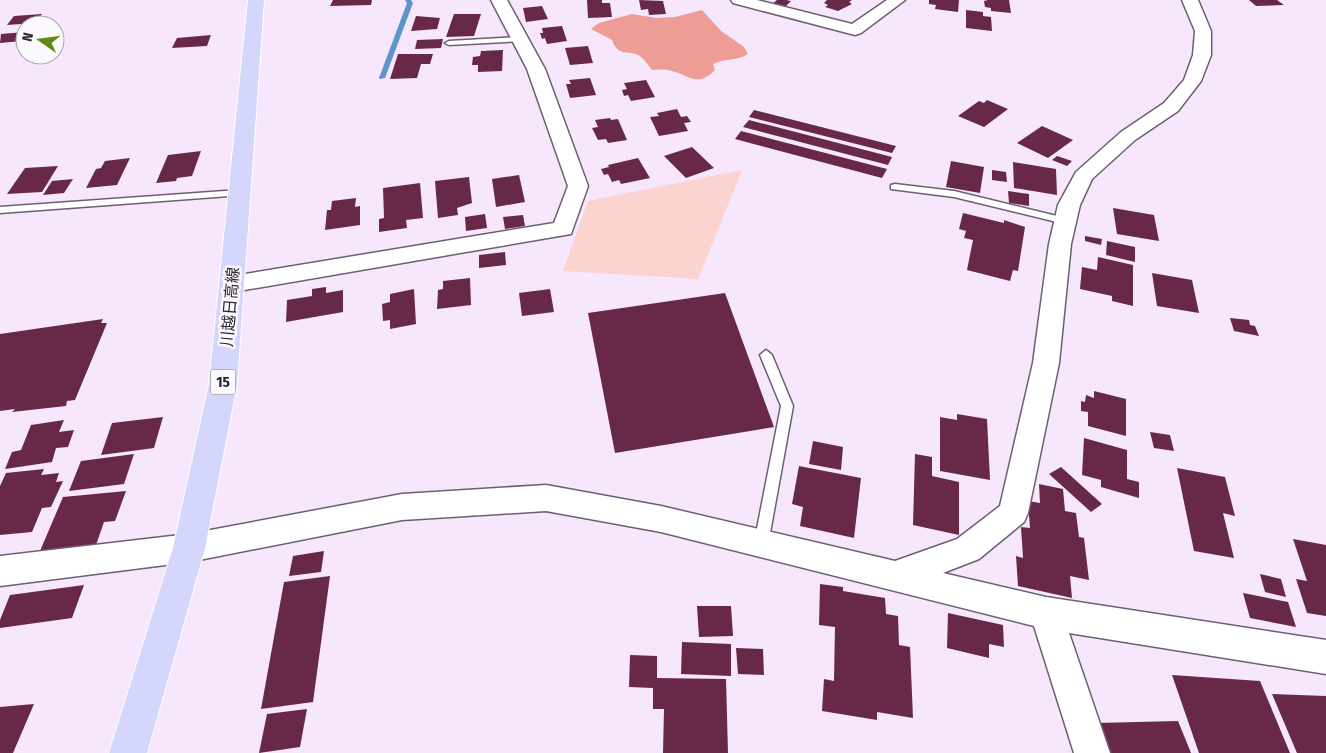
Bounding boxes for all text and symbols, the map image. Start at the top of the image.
north arrow [15,15,65,65]
text: N [19,31,37,43]
street label: 川越日高線 [217,266,243,348]
road number: 15 [210,370,236,394]

